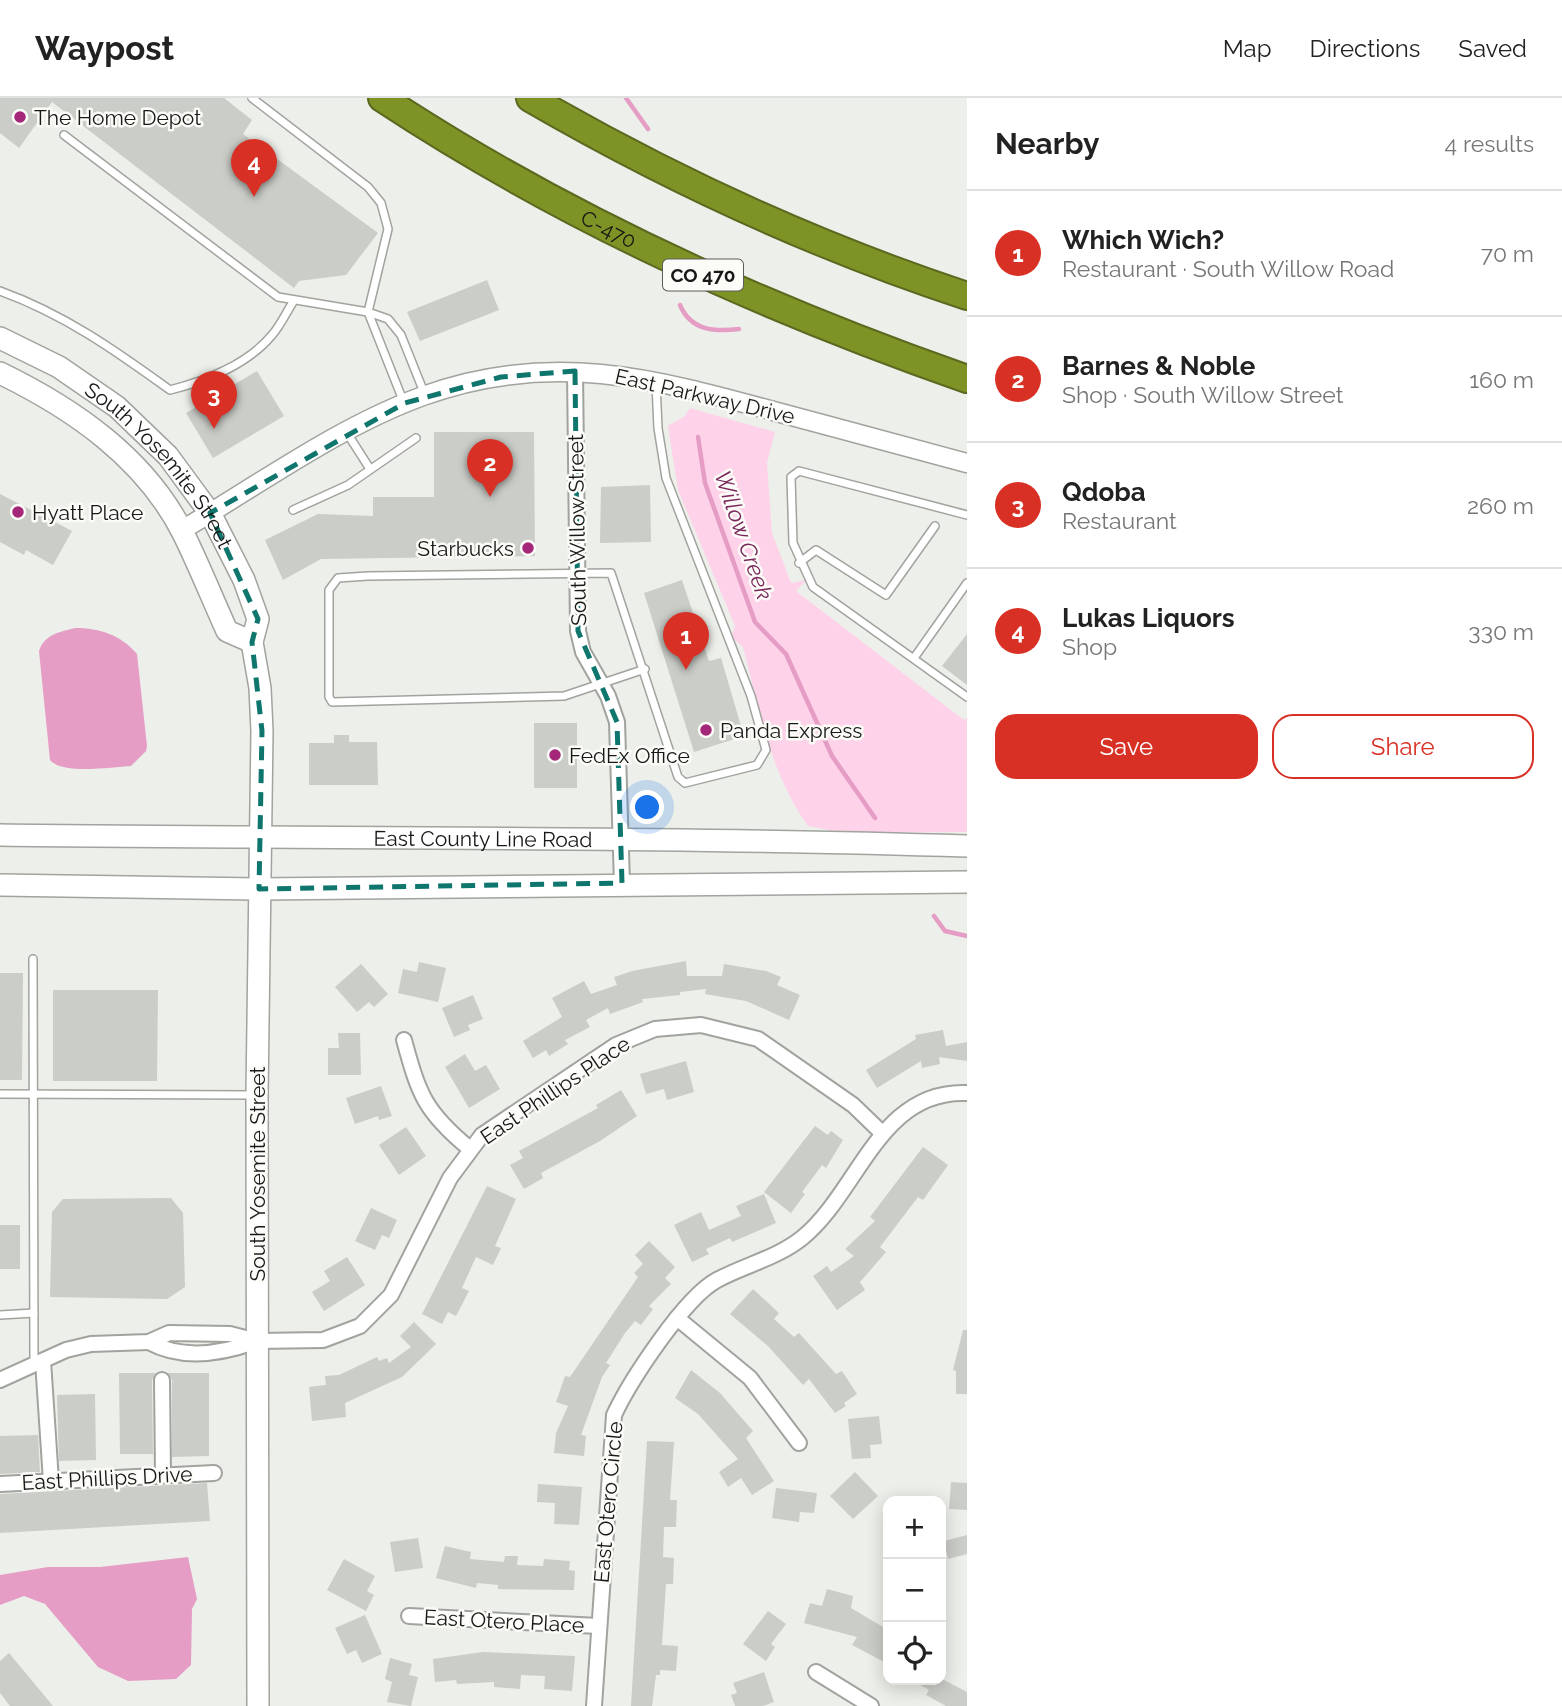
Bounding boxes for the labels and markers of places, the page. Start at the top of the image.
place label: The Home Depot [34,105,201,130]
marker: The Home Depot [12,109,28,125]
pin: 4 [231,139,277,197]
pin: 3 [191,371,237,429]
pin: 2 [467,439,513,497]
place label: Hyatt Place [32,500,143,525]
marker: Hyatt Place [10,504,26,520]
place label: Starbucks [417,536,514,561]
marker: Starbucks [520,540,536,556]
pin: 1 [663,612,709,670]
place label: Panda Express [720,718,862,743]
marker: Panda Express [698,722,714,738]
place label: FedEx Office [569,743,690,768]
marker: FedEx Office [547,747,563,763]

